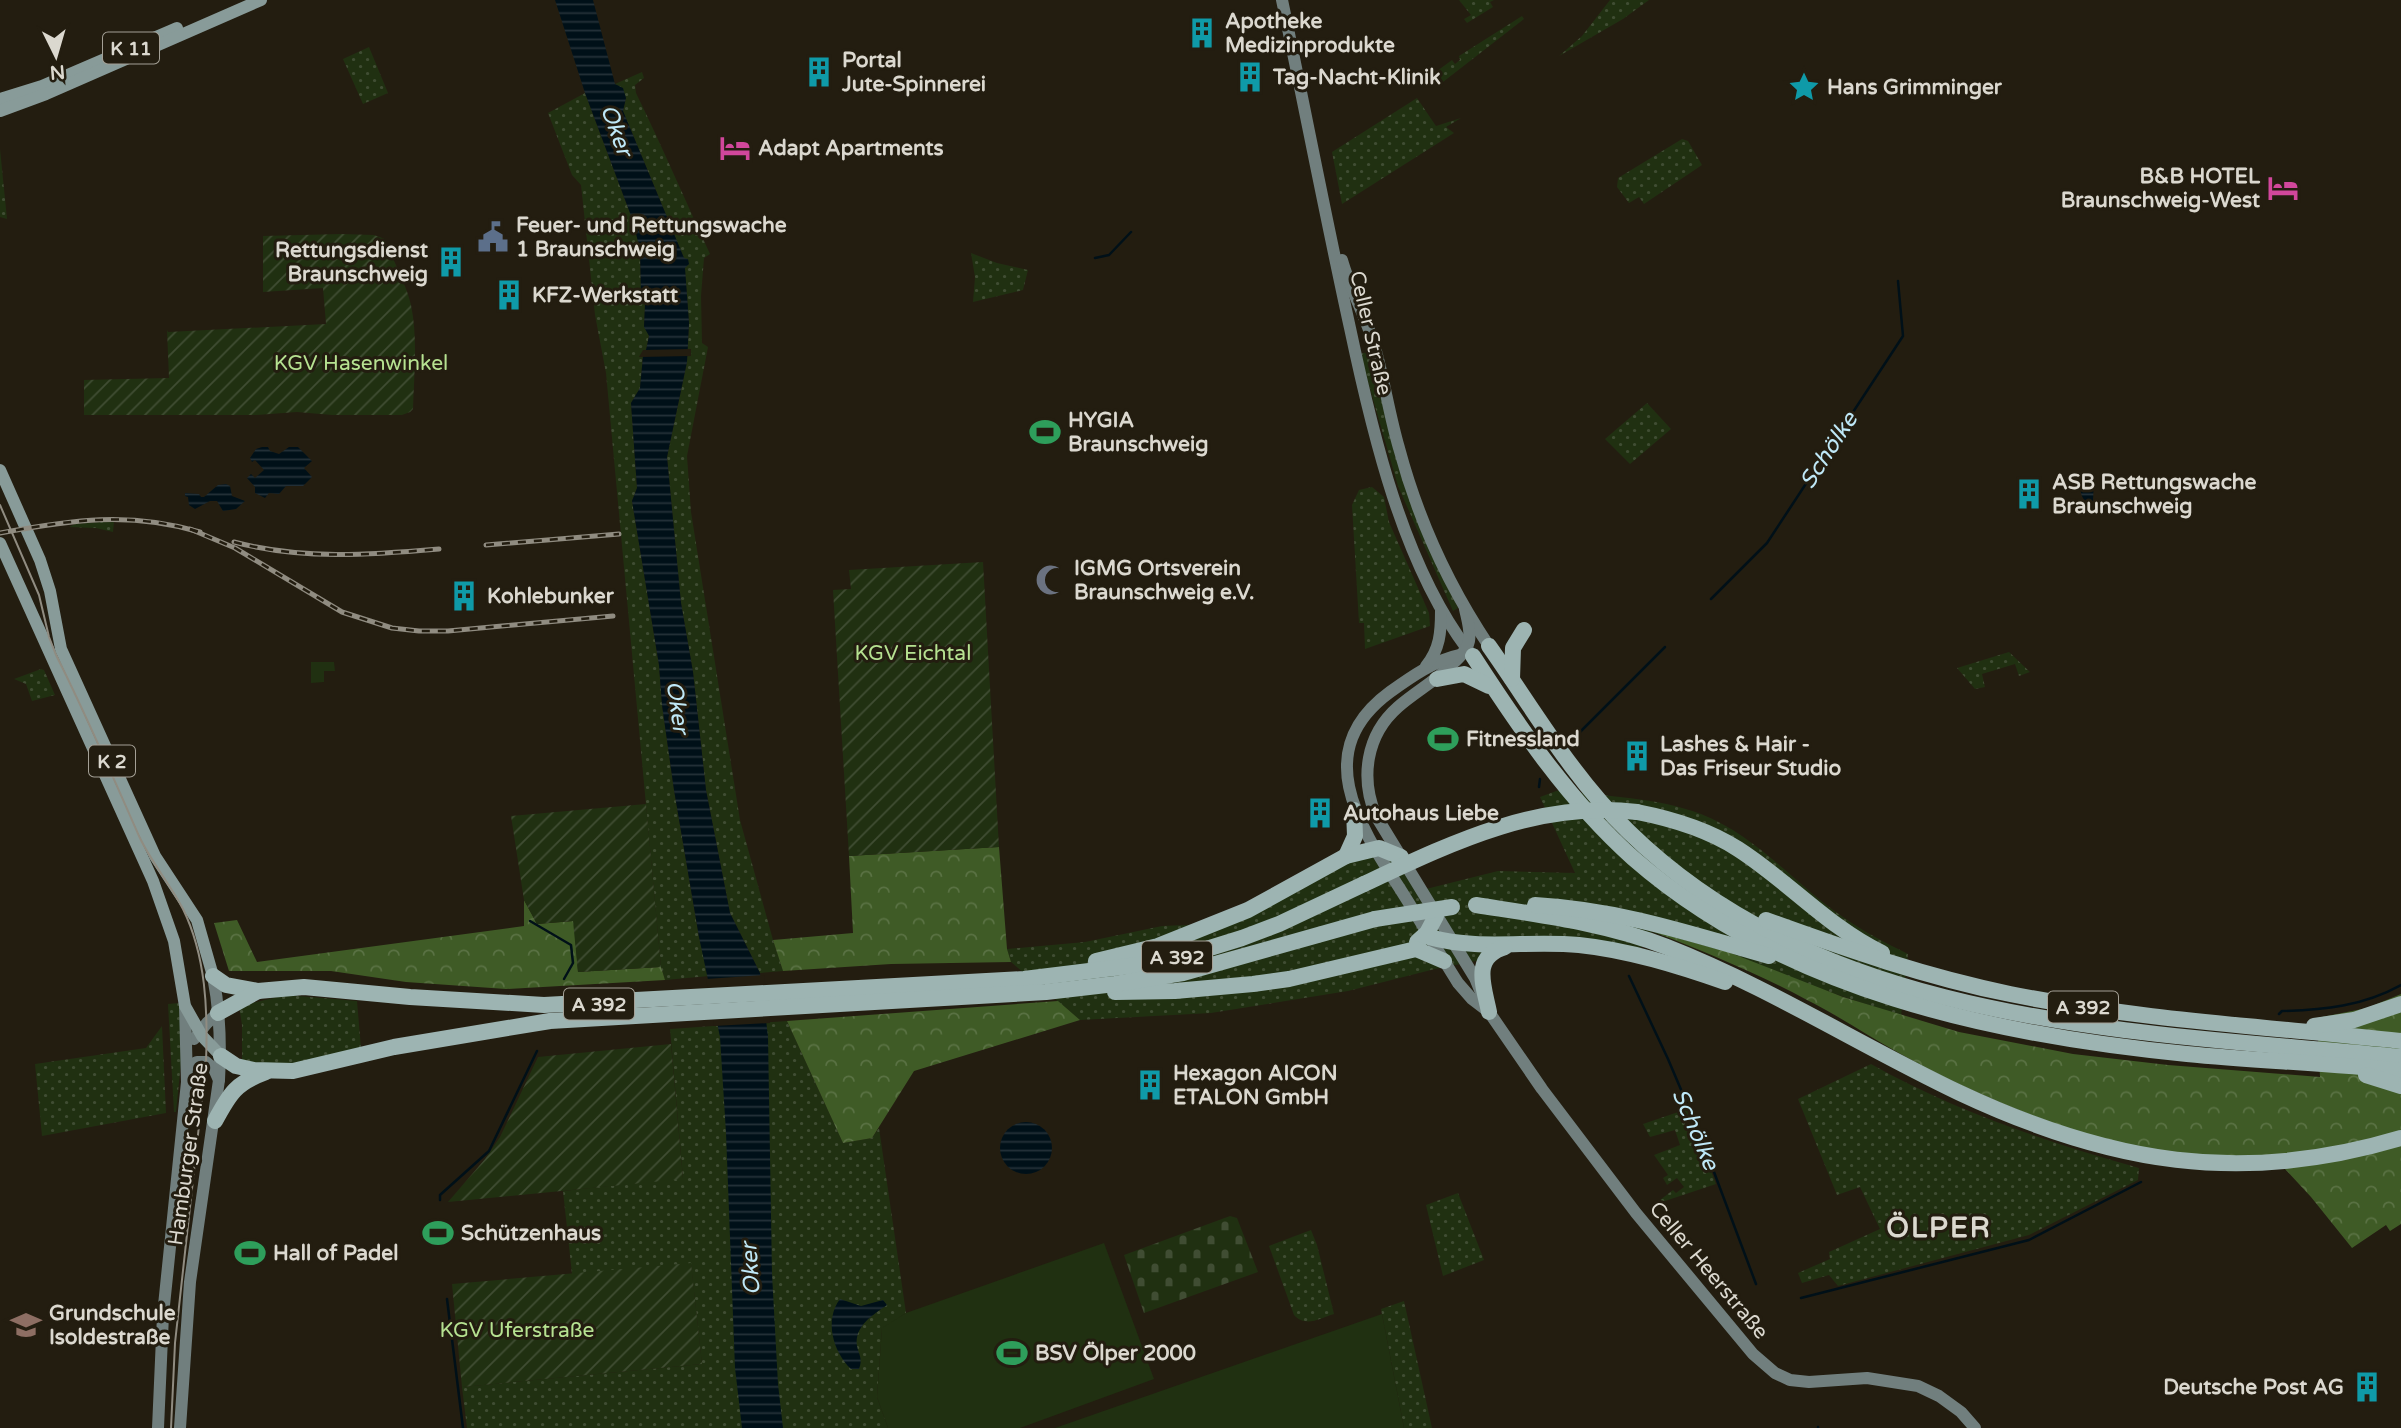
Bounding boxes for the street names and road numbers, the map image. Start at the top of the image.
road number: K 11 [103,32,159,64]
street label: Celler Straße [1344,268,1397,398]
road number: K 2 [89,746,135,776]
road number: A 392 [1142,942,1212,973]
road number: A 392 [564,988,634,1020]
road number: A 392 [2048,992,2118,1023]
street label: Hamburger Straße [163,1061,214,1247]
street label: Celler Heerstraße [1644,1196,1774,1344]

